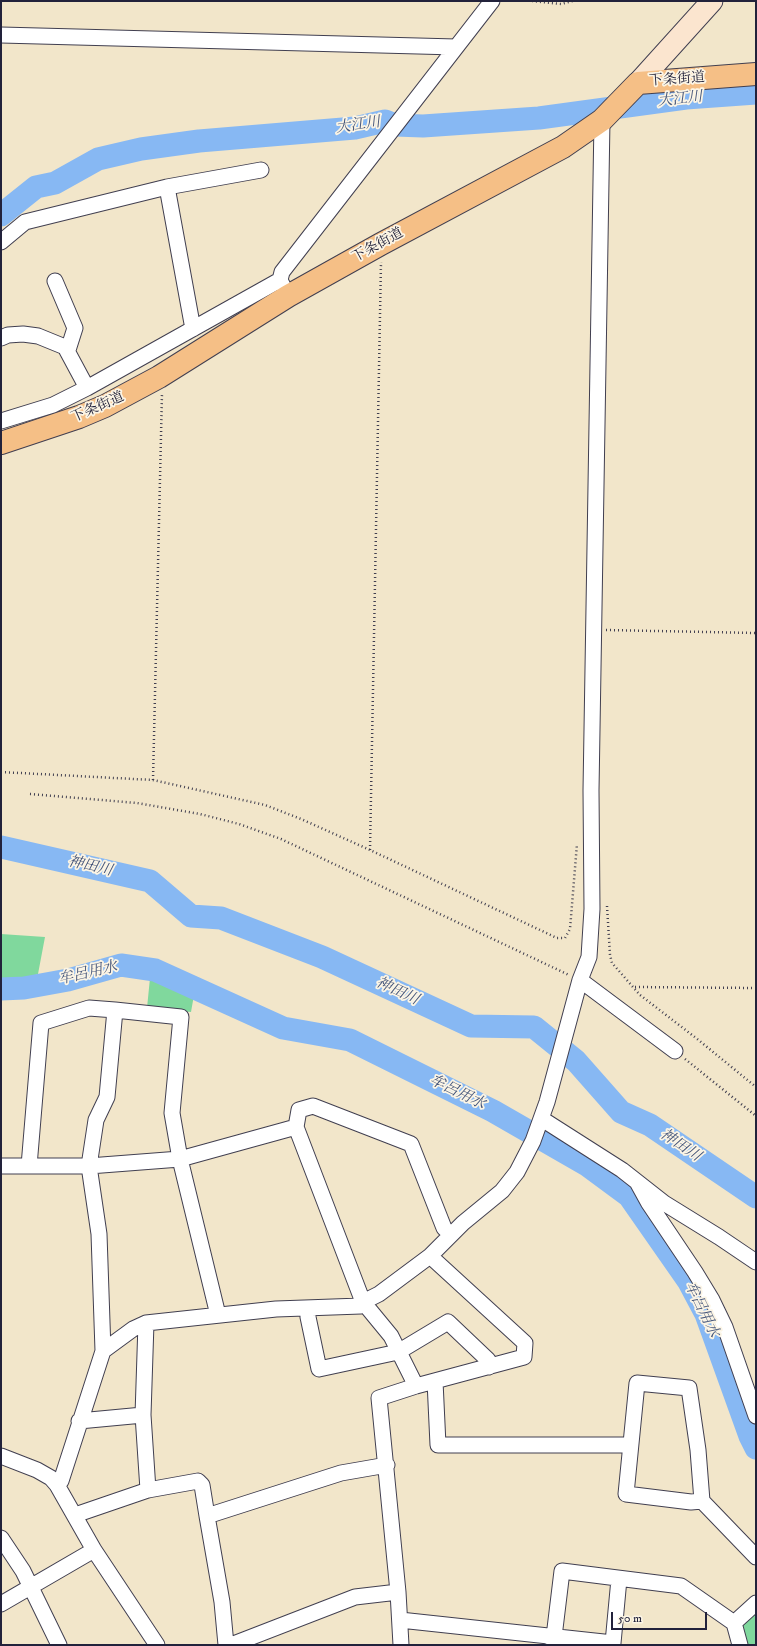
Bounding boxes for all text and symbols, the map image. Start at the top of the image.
street label: 下条街道 [648,70,706,90]
water label: 大江川 [657,89,703,111]
water label: 大江川 [334,114,382,138]
street label: 下条街道 [349,225,407,267]
street label: 下条街道 [69,389,127,427]
water label: 神田川 [66,853,114,881]
water label: 牟呂用水 [57,958,119,990]
water label: 神田川 [373,974,421,1010]
water label: 牟呂用水 [426,1072,488,1114]
water label: 神田川 [656,1126,704,1166]
water label: 牟呂用水 [680,1279,722,1341]
scale bar [613,1604,709,1630]
text: 50 m [618,1611,642,1626]

